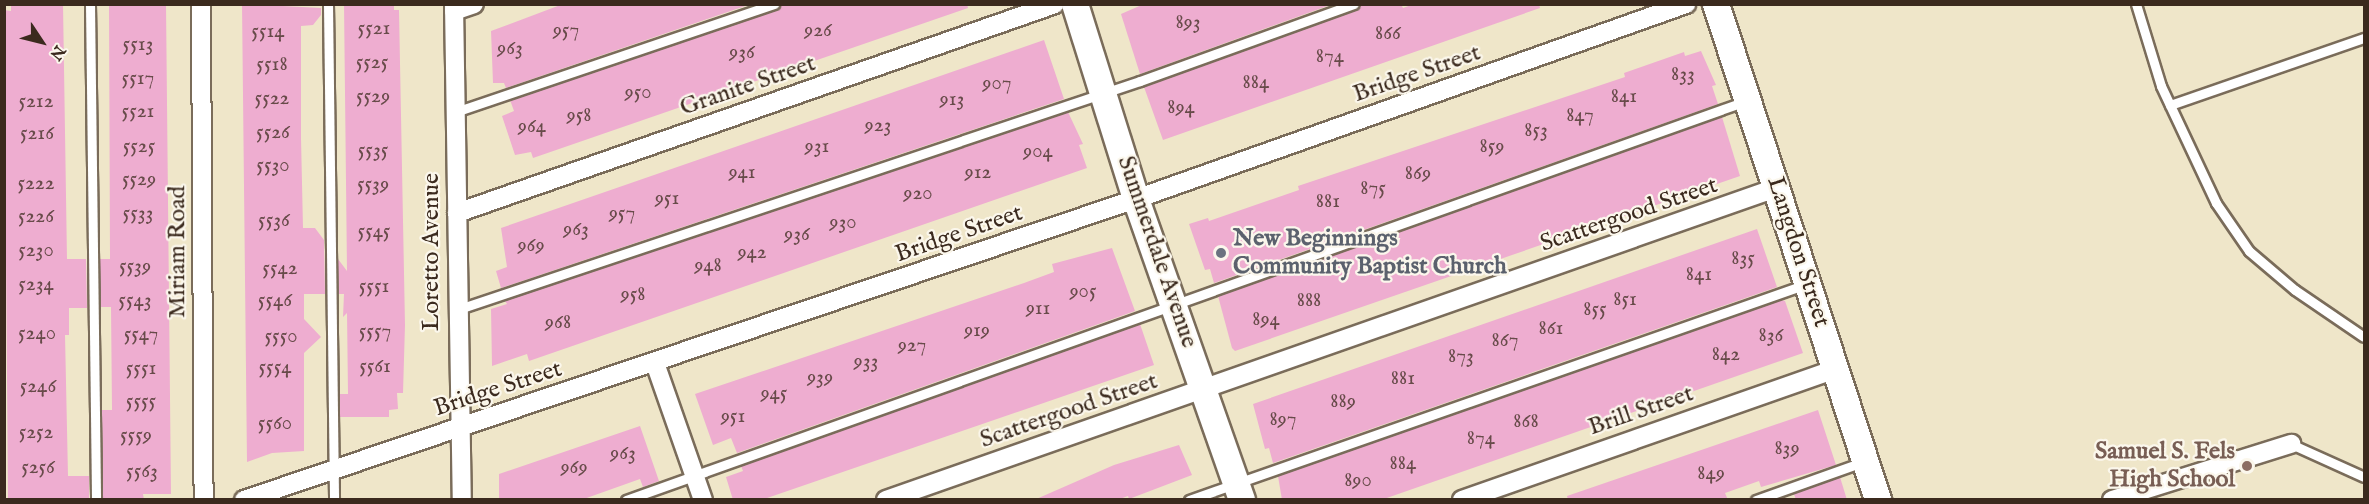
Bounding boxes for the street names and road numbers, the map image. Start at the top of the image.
street label: Bridge Street [1350,39,1484,109]
street label: Granite Street [676,49,820,123]
street label: Summerdale Avenue [1111,152,1203,352]
street label: Scattergood Street [1536,171,1722,259]
street label: Loretto Avenue [418,173,446,331]
street label: Langdon Street [1760,173,1836,331]
street label: Miriam Road [164,186,192,318]
street label: Bridge Street [892,199,1026,269]
street label: Bridge Street [430,355,566,423]
street label: Scattergood Street [976,367,1162,455]
street label: Brill Street [1585,380,1697,442]

